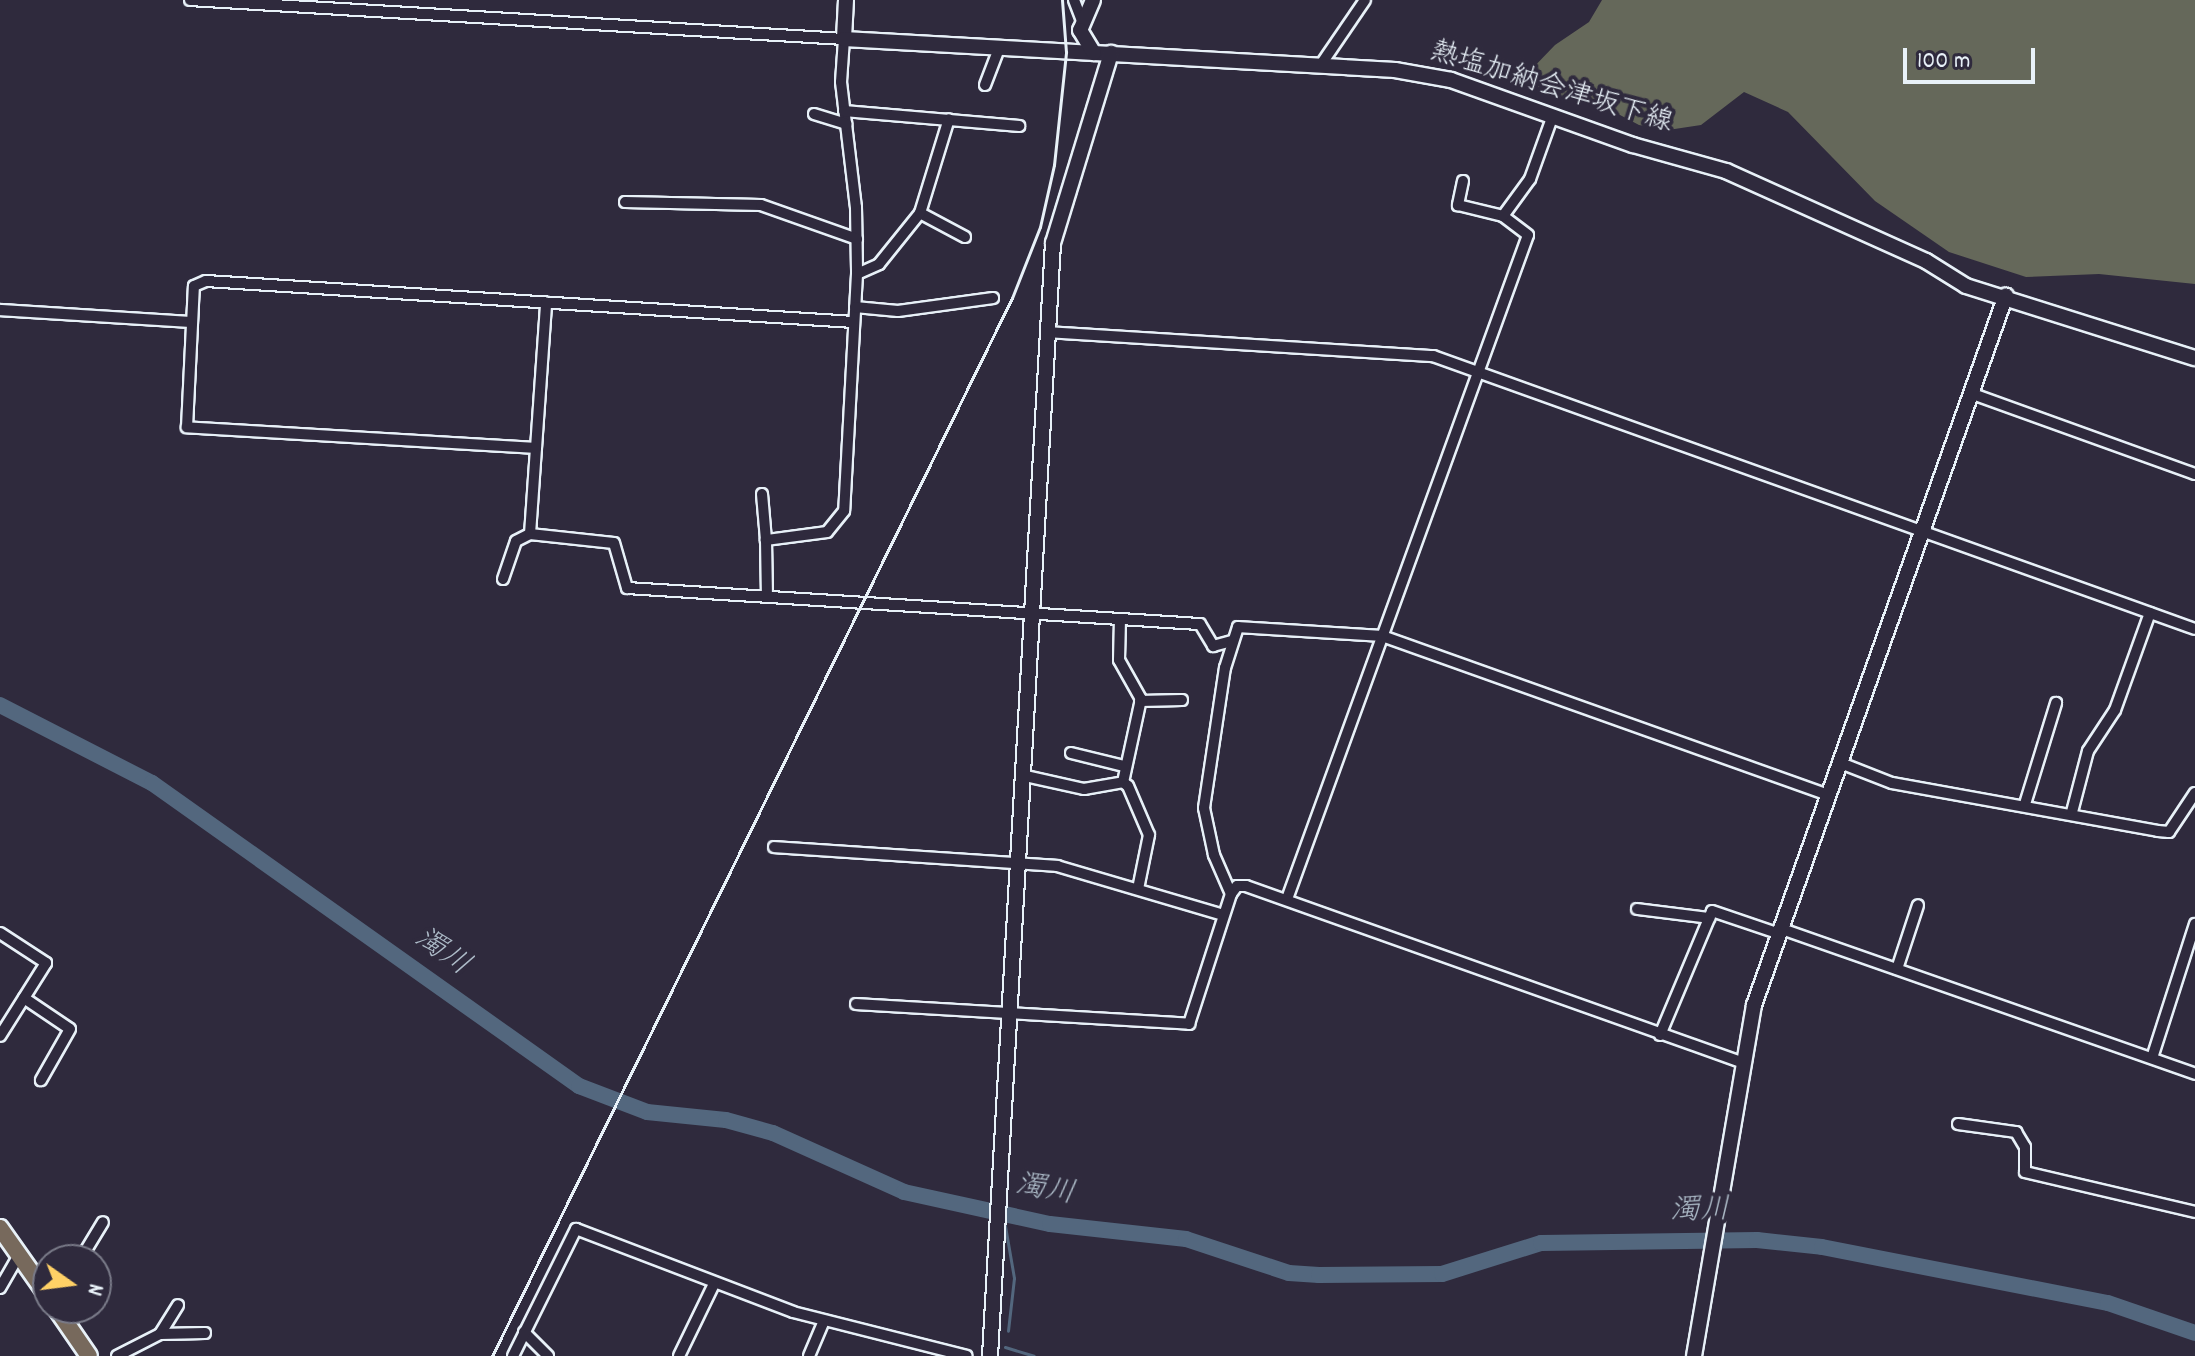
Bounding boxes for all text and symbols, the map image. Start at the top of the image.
scale bar [1907,32,2039,82]
street label: 熱塩加納会津坂下線 [1426,36,1676,142]
text: 100 m [1917,45,1970,79]
water label: 濁川 [406,922,476,986]
water label: 濁川 [1012,1169,1078,1215]
water label: 濁川 [1670,1194,1730,1232]
north arrow [32,1244,112,1324]
text: N [77,1280,110,1298]

